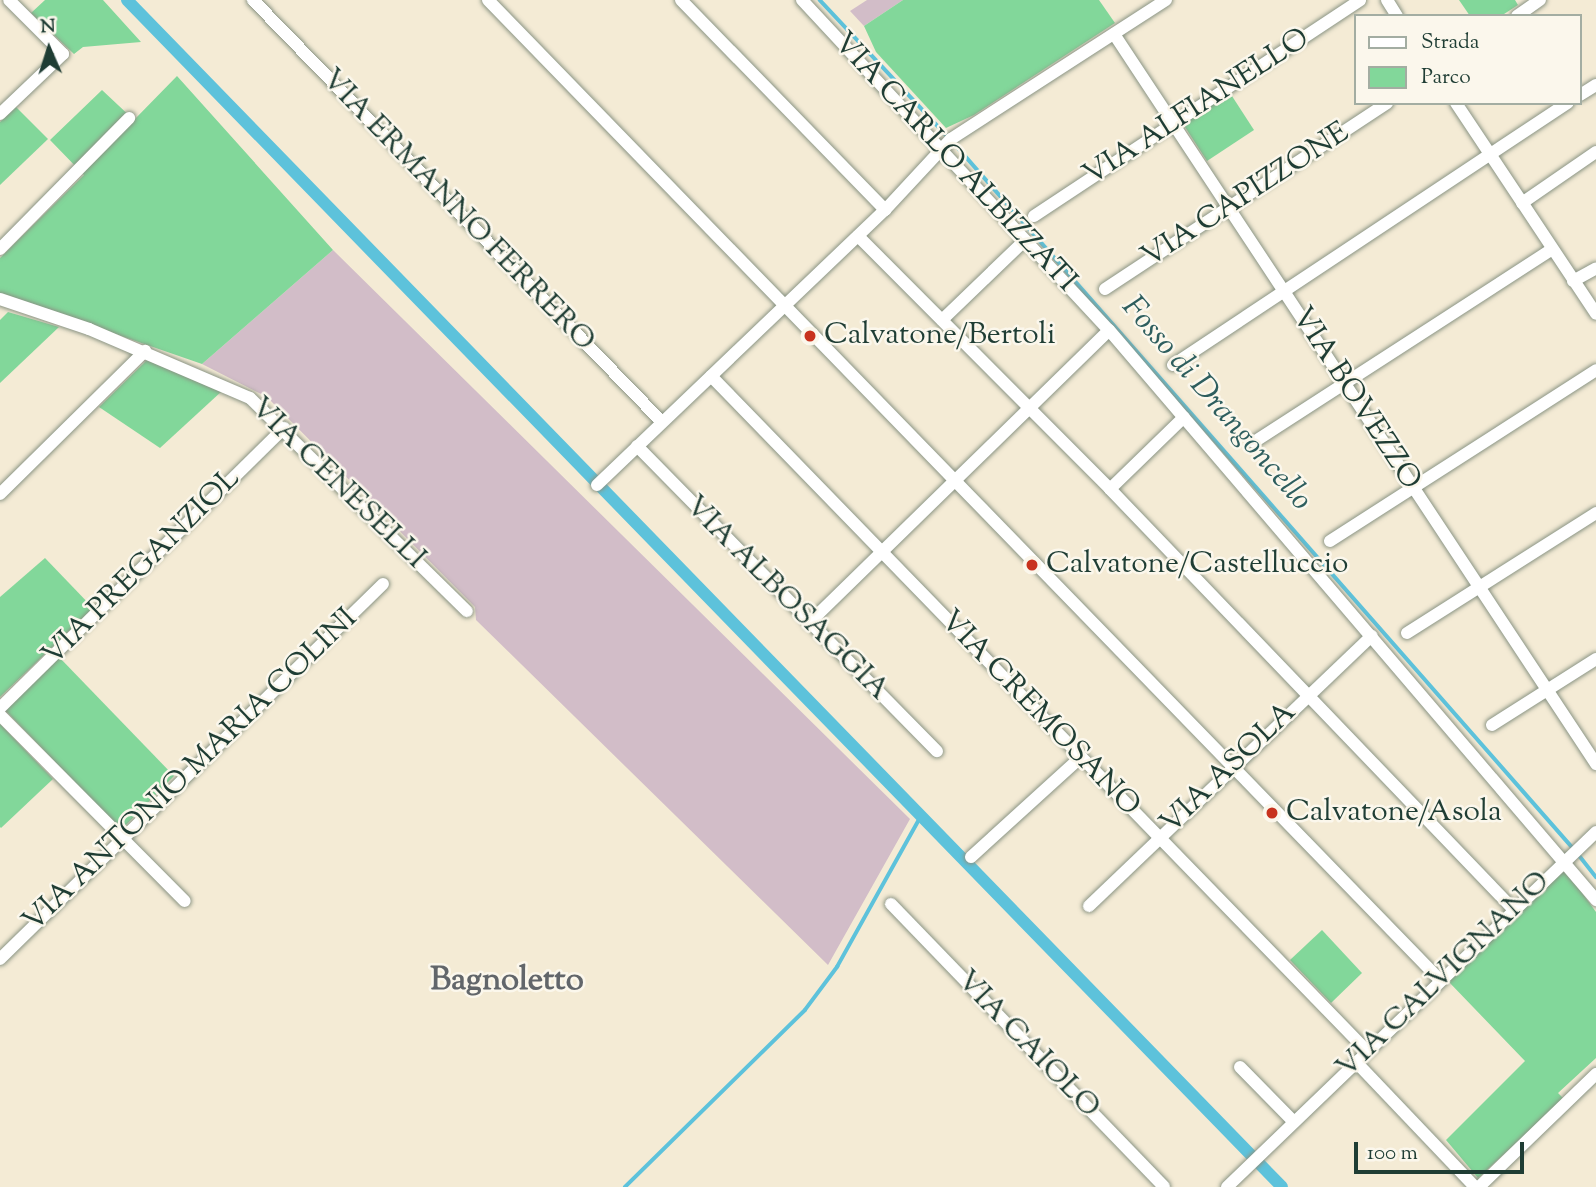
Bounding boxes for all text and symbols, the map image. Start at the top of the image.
north arrow [14,14,84,84]
text: N [40,14,56,41]
legend [1354,14,1582,105]
street label: VIA ALFIANELLO [1077,22,1317,194]
street label: VIA CARLO ALBIZZATI [824,26,1084,300]
text: Strada [1421,28,1480,58]
street label: VIA ERMANNO FERRERO [313,62,601,360]
text: Parco [1421,63,1471,93]
street label: VIA CAPIZZONE [1136,116,1356,276]
water label: Fosso di Drangoncello [1112,289,1320,519]
street label: VIA BOVEZZO [1283,301,1427,497]
place label: Calvatone/Bertoli [824,318,1056,354]
marker: Calvatone/Bertoli [802,328,818,344]
street label: VIA CENESELLI [241,391,433,577]
street label: VIA PREGANZIOL [36,462,248,674]
street label: VIA ALBOSAGGIA [676,489,896,709]
place label: Calvatone/Castelluccio [1046,547,1348,583]
marker: Calvatone/Castelluccio [1024,557,1040,573]
street label: VIA ANTONIO MARIA COLINI [16,602,366,940]
street label: VIA CREMOSANO [931,604,1147,824]
street label: VIA ASOLA [1154,695,1304,843]
place label: Calvatone/Asola [1286,795,1502,831]
marker: Calvatone/Asola [1264,805,1280,821]
street label: VIA CALVIGNANO [1330,865,1558,1087]
district label: Bagnoletto [430,962,584,1002]
street label: VIA CAIOLO [948,964,1106,1126]
scale bar [1358,1128,1528,1172]
text: 100 m [1367,1139,1418,1169]

